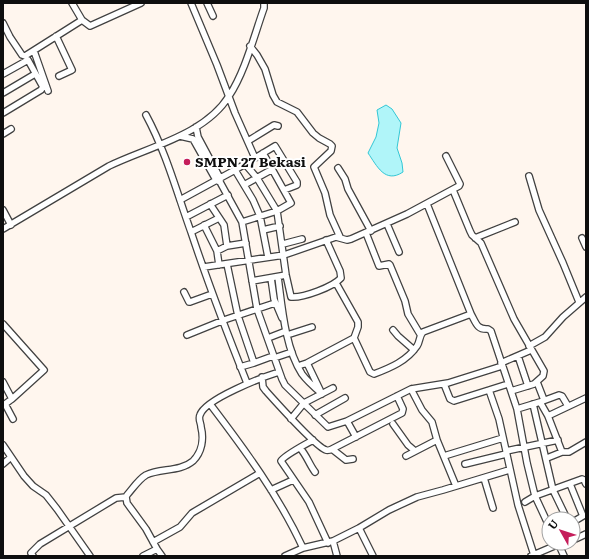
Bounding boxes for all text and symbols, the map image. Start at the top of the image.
place label: SMPN 27 Bekasi [195,151,306,171]
marker: SMPN 27 Bekasi [182,157,192,167]
north arrow [541,511,581,551]
text: U [544,515,562,532]

